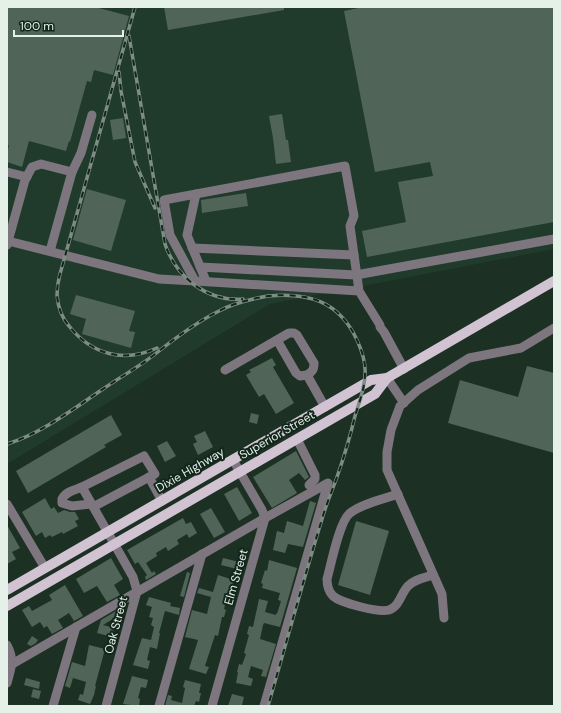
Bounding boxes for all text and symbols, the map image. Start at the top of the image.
scale bar [14,12,123,38]
text: 100 m [20,18,54,34]
street label: Superior Street [237,407,318,463]
street label: Dixie Highway [153,444,227,496]
street label: Elm Street [220,547,252,607]
street label: Oak Street [101,594,131,656]

